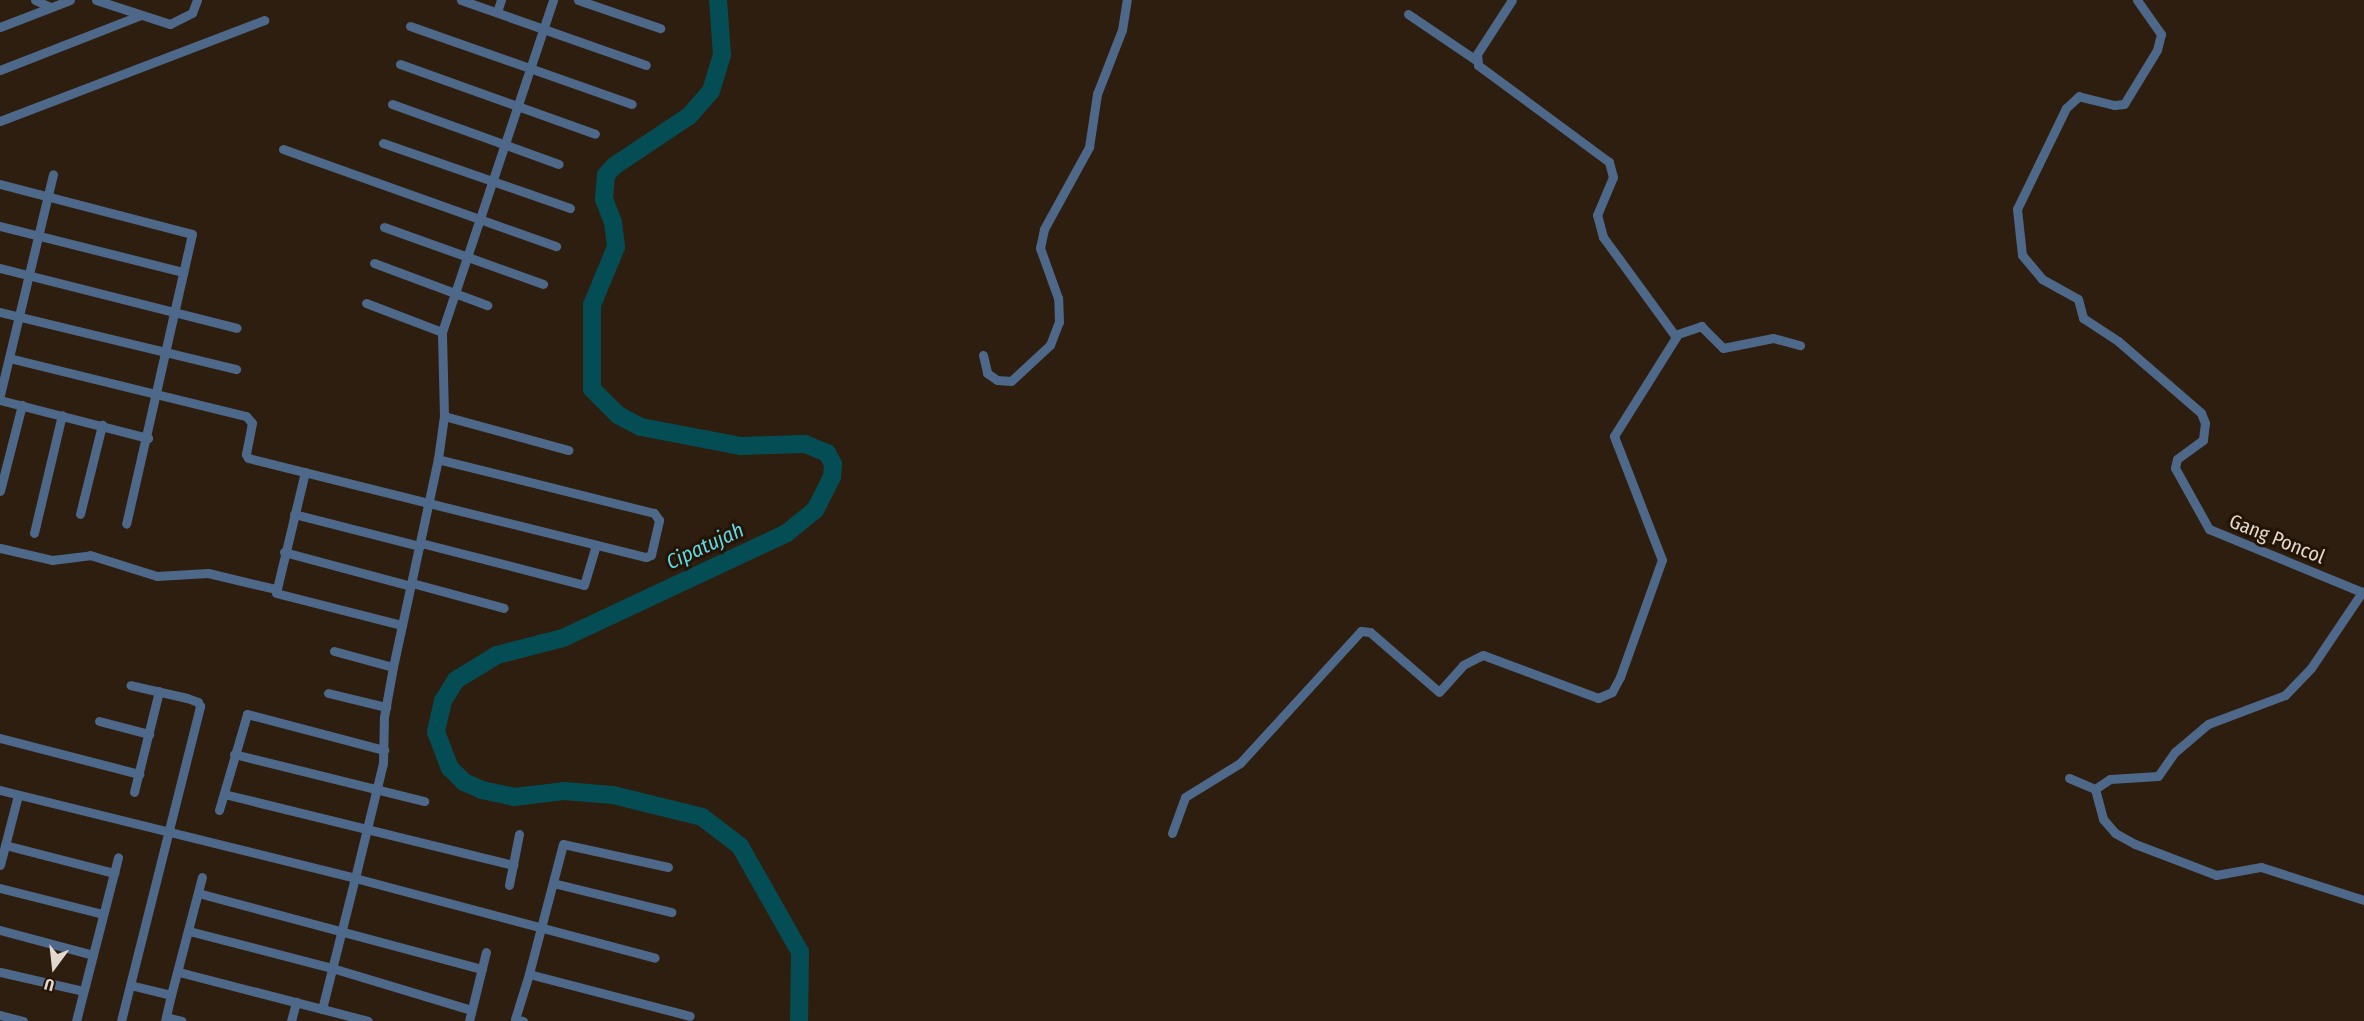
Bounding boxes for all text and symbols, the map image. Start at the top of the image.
street label: Gang Poncol [2226,509,2328,569]
water label: Cipatujah [662,517,748,575]
north arrow [24,937,84,997]
text: U [42,974,56,995]

